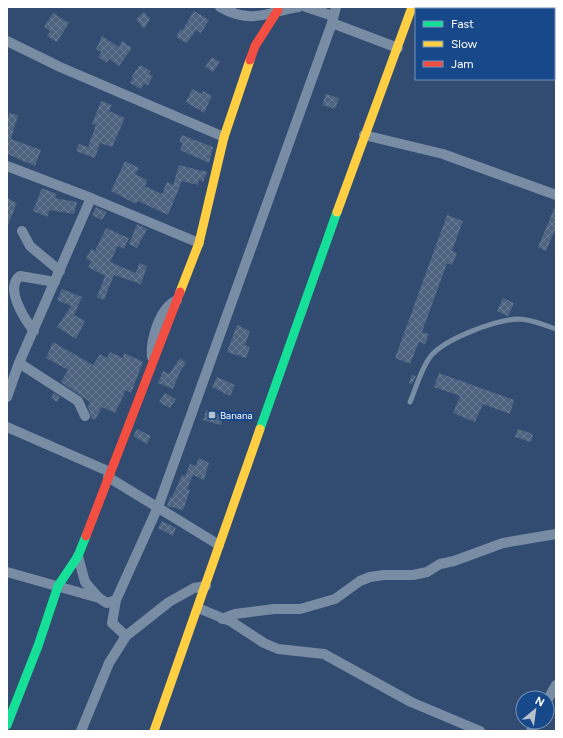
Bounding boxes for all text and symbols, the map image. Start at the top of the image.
legend [415,8,555,80]
text: Fast [451,17,474,31]
text: Slow [451,37,478,51]
text: Jam [451,57,474,71]
place label: Banana [220,409,253,422]
marker: Banana [207,410,217,420]
north arrow [515,690,555,730]
text: N [533,694,546,709]

